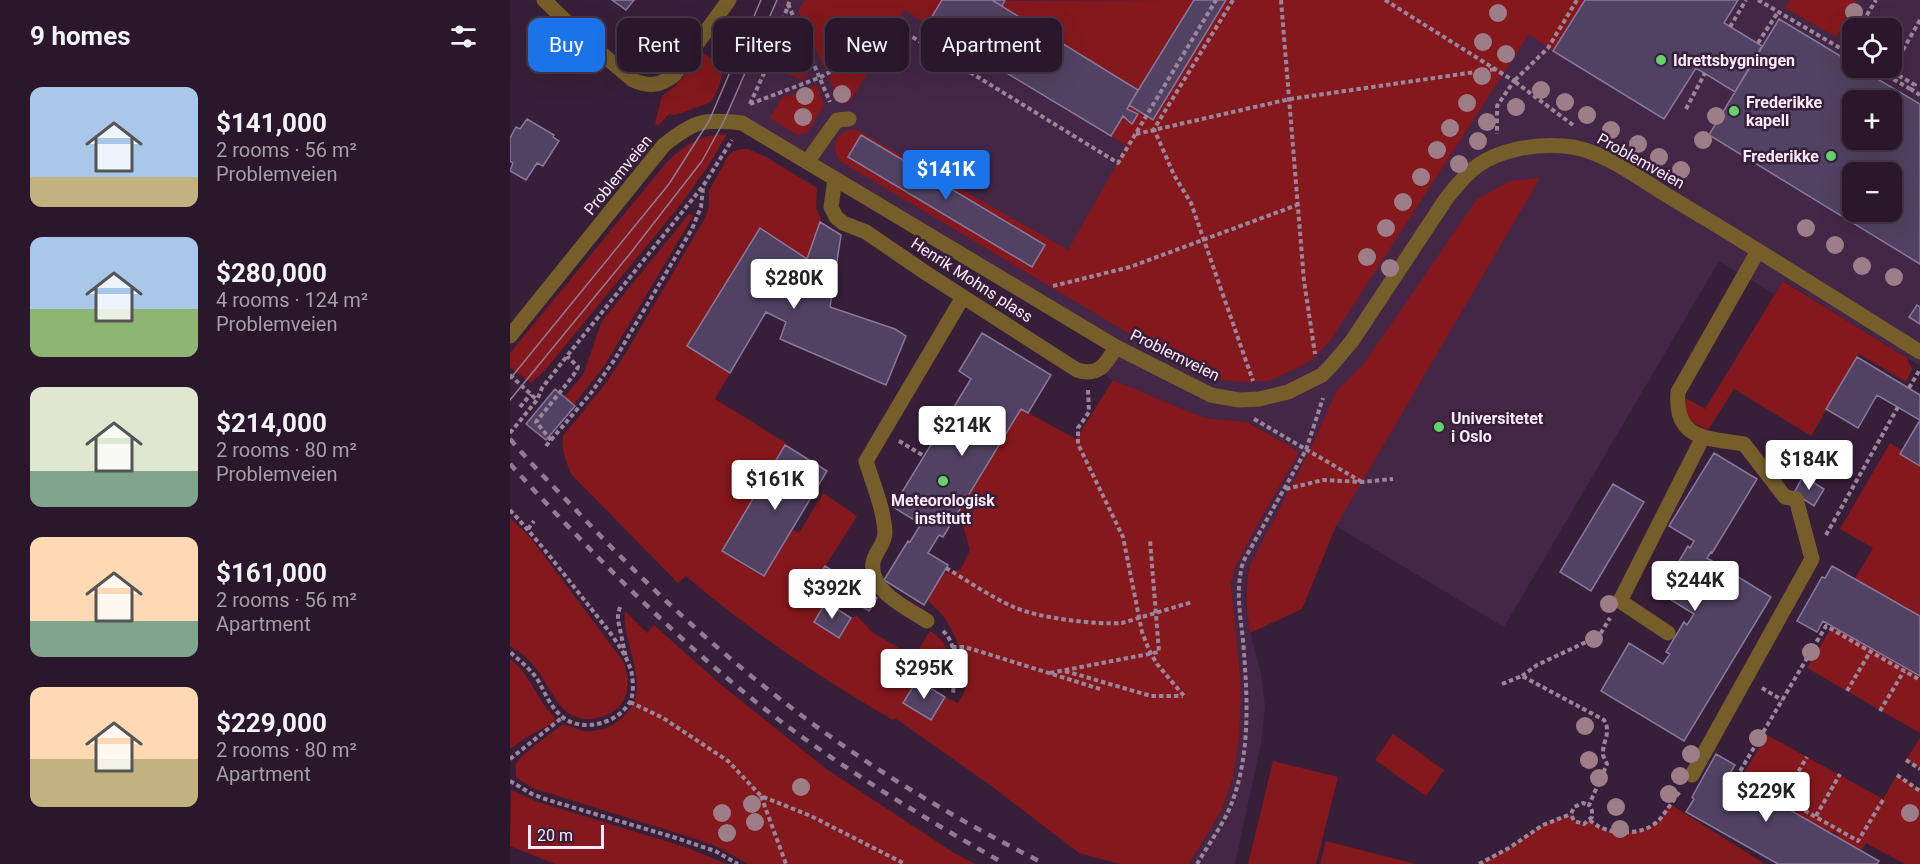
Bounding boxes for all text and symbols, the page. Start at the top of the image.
chip: Buy [528,18,605,72]
chip: Rent [617,18,701,72]
chip: Filters [713,18,813,72]
chip: New [825,18,909,72]
chip: Apartment [921,18,1062,72]
map controls [1842,18,1902,222]
button: locate [1842,18,1902,78]
icon: filters [447,20,480,53]
text: 9 homes [30,21,131,51]
place label: Idrettsbygningen [1673,51,1795,70]
marker: Idrettsbygningen [1654,53,1668,67]
button: + [1842,90,1902,150]
place label: Frederikke kapell [1746,93,1823,130]
marker: Frederikke kapell [1727,104,1741,118]
text: $141,000 [216,108,327,138]
icon: home [78,111,150,183]
street label: Problemveien [1594,129,1688,193]
street label: Problemveien [580,131,656,219]
text: 2 rooms · 56 m² [216,138,357,162]
place label: Frederikke [1743,147,1819,166]
marker: Frederikke [1824,149,1838,163]
pin: $141K [904,150,988,201]
text: $141K [917,157,975,181]
text: Problemveien [216,162,338,186]
button: − [1842,162,1902,222]
street label: Henrik Mohns plass [908,234,1036,326]
text: $280,000 [216,258,327,288]
pin: $280K [752,259,836,310]
icon: home [78,261,150,333]
text: $280K [765,266,823,290]
text: 4 rooms · 124 m² [216,288,368,312]
text: Problemveien [216,312,338,336]
street label: Problemveien [1127,325,1223,385]
pin: $214K [920,406,1004,457]
text: $214,000 [216,408,327,438]
place label: Universitetet i Oslo [1451,409,1544,446]
icon: home [78,411,150,483]
text: $214K [933,413,991,437]
marker: Universitetet i Oslo [1432,420,1446,434]
text: 2 rooms · 80 m² [216,438,357,462]
pin: $184K [1767,440,1851,491]
text: $184K [1780,447,1838,471]
pin: $161K [733,460,817,511]
text: Problemveien [216,462,338,486]
text: $161K [746,467,804,491]
marker: Meteorologisk institutt [936,474,950,488]
place label: Meteorologisk institutt [891,491,995,528]
text: $161,000 [216,558,327,588]
icon: home [78,561,150,633]
pin: $244K [1653,561,1737,612]
text: $244K [1666,568,1724,592]
pin: $392K [790,569,874,620]
text: $392K [803,576,861,600]
text: 2 rooms · 56 m² [216,588,357,612]
text: Apartment [216,612,311,636]
pin: $295K [882,649,966,700]
text: $295K [895,656,953,680]
text: $229,000 [216,708,327,738]
icon: home [78,711,150,783]
text: 2 rooms · 80 m² [216,738,357,762]
text: Apartment [216,762,311,786]
pin: $229K [1724,772,1808,823]
text: $229K [1737,779,1795,803]
scale bar [528,822,604,850]
text: 20 m [537,826,573,845]

